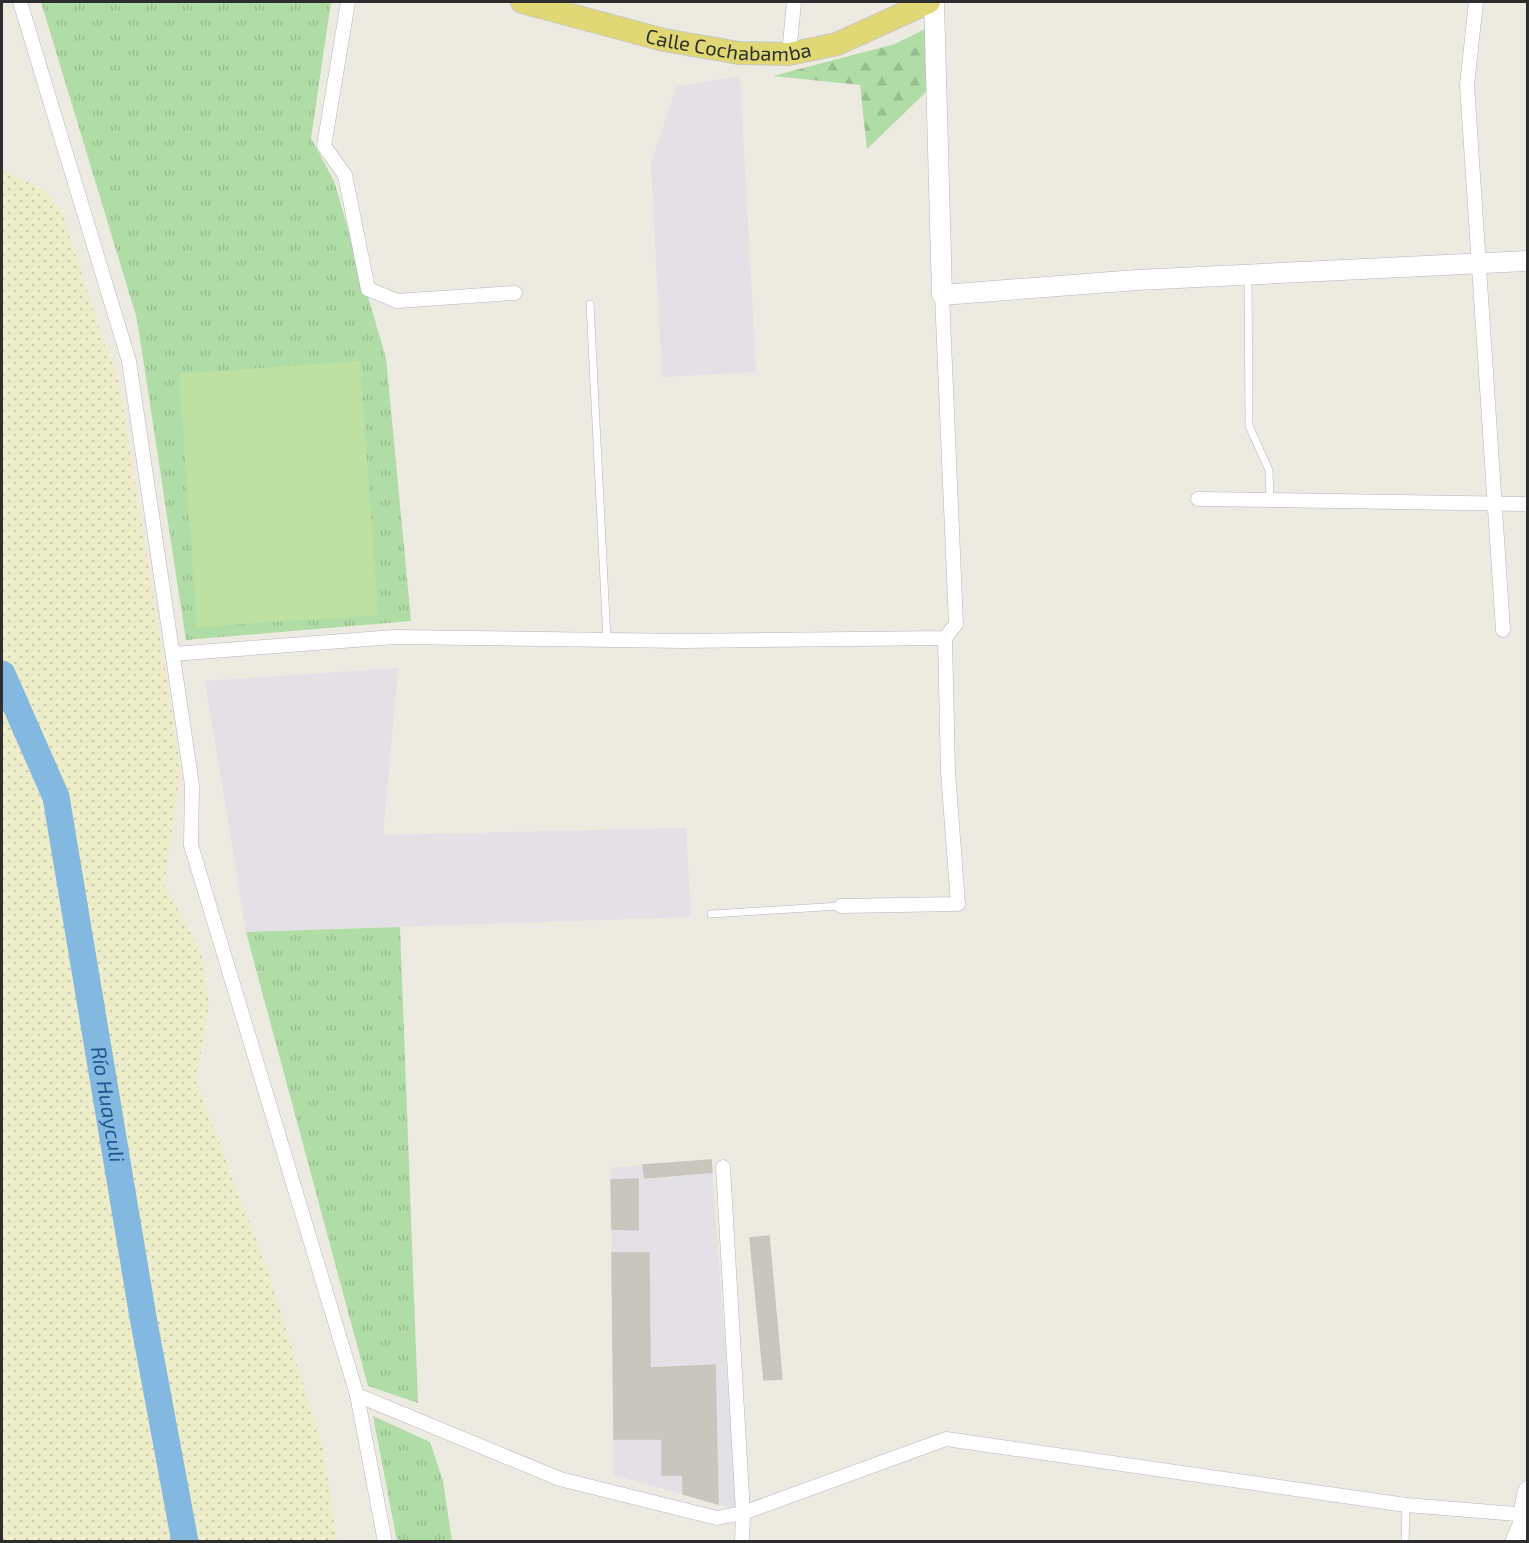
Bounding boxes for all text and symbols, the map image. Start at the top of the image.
street label: Calle Cochabamba [643,23,813,65]
water label: Río Huayculi [87,1044,131,1164]

